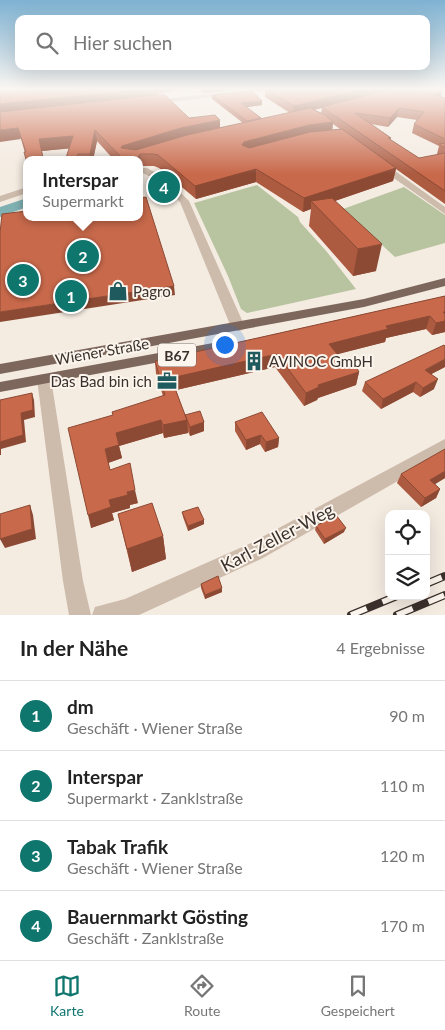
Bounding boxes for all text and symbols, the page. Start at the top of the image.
search box [15,15,430,70]
icon: search [33,29,61,57]
text: Hier suchen [73,31,172,54]
popup [23,156,143,221]
text: Interspar [42,168,118,191]
pin: 4 [148,168,180,206]
text: Supermarkt [42,191,124,210]
pin: 2 [67,237,99,275]
pin: 3 [7,261,39,299]
pin: 1 [55,277,87,315]
shop icon: Pagro [107,280,129,302]
place label: Pagro [133,282,171,300]
your location [212,332,238,358]
street label: Wiener Straße [54,334,150,368]
road number: B67 [158,344,196,366]
building icon: AVINOC GmbH [243,350,265,372]
place label: AVINOC GmbH [269,352,373,370]
office icon: Das Bad bin ich [156,370,178,392]
place label: Das Bad bin ich [50,372,152,390]
street label: Karl-Zeller-Weg [217,498,337,576]
map controls [385,510,430,600]
button: locate [385,510,430,555]
button: layers [385,555,430,600]
text: In der Nähe [20,635,128,660]
text: 4 Ergebnisse [336,638,425,657]
text: dm [67,695,94,718]
text: 1 [31,706,41,725]
text: 90 m [389,706,425,725]
text: Geschäft · Wiener Straße [67,718,243,737]
text: Interspar [67,765,143,788]
text: 2 [31,776,41,795]
text: 110 m [380,776,425,795]
text: Supermarkt · Zanklstraße [67,788,243,807]
text: Tabak Trafik [67,835,168,858]
text: 3 [31,846,41,865]
text: 120 m [380,846,425,865]
text: Geschäft · Wiener Straße [67,858,243,877]
text: Bauernmarkt Gösting [67,905,248,928]
text: 4 [31,916,41,935]
text: 170 m [380,916,425,935]
text: Geschäft · Zanklstraße [67,928,224,947]
tab: Karte [50,972,84,1019]
tab: Route [184,972,220,1019]
tab: Gespeichert [321,972,395,1019]

